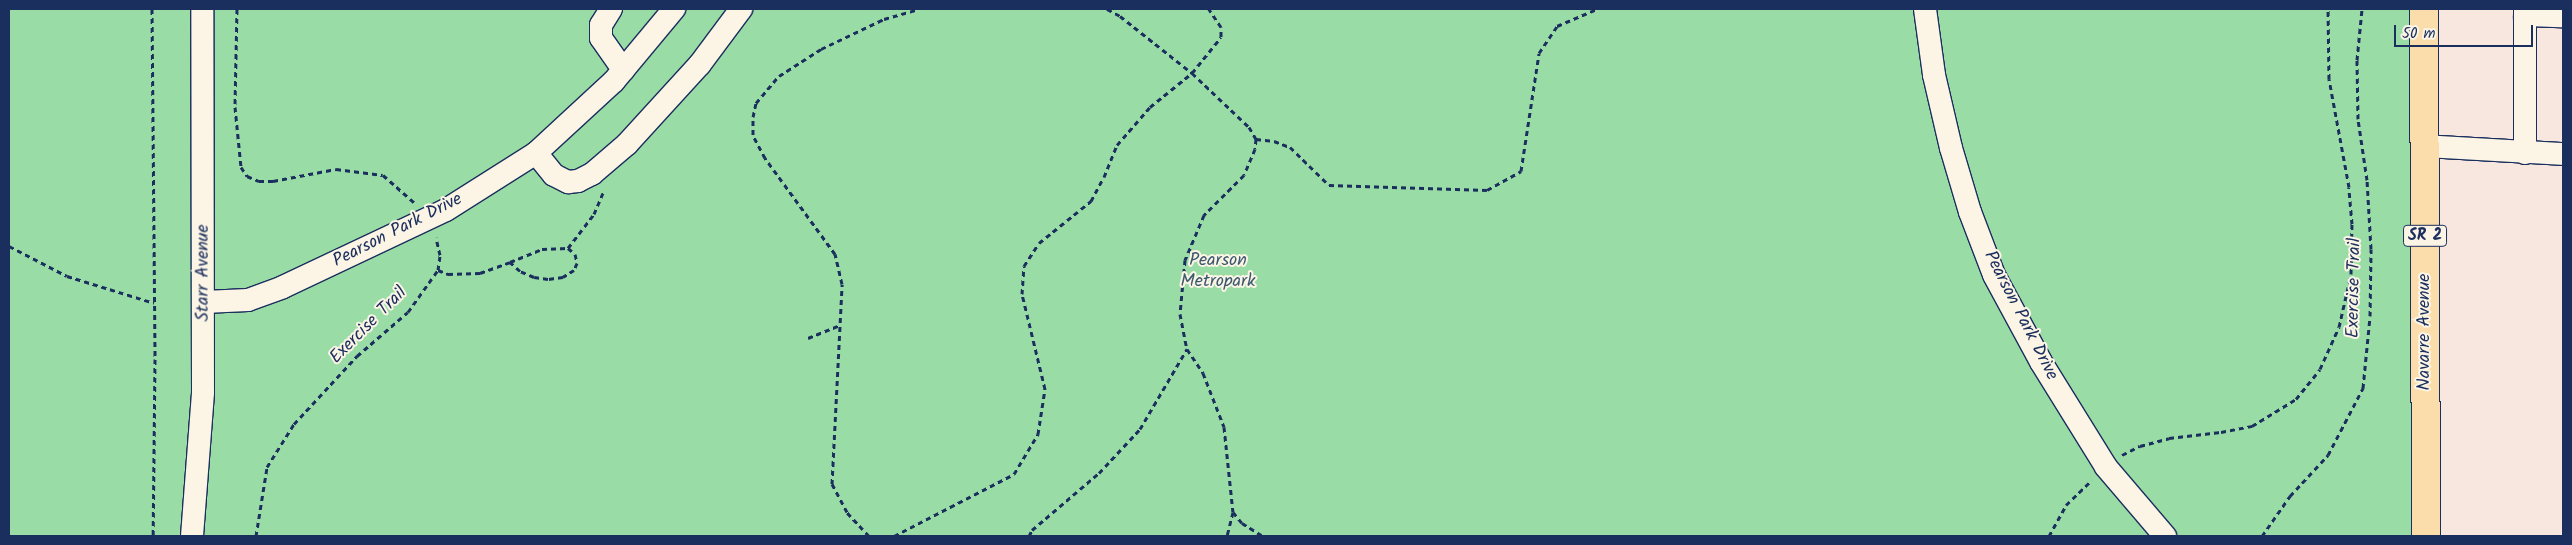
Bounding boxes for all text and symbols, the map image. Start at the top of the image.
scale bar [2397,15,2536,47]
text: 50 m [2402,22,2436,46]
street label: Pearson Park Drive [330,189,466,273]
road number: SR 2 [2402,222,2448,250]
street label: Starr Avenue [193,224,215,322]
street label: Exercise Trail [2343,238,2367,338]
street label: Pearson Park Drive [1978,248,2062,384]
park label: Pearson Metropark [1181,251,1255,294]
street label: Navarre Avenue [2414,274,2436,390]
street label: Exercise Trail [326,283,412,369]

